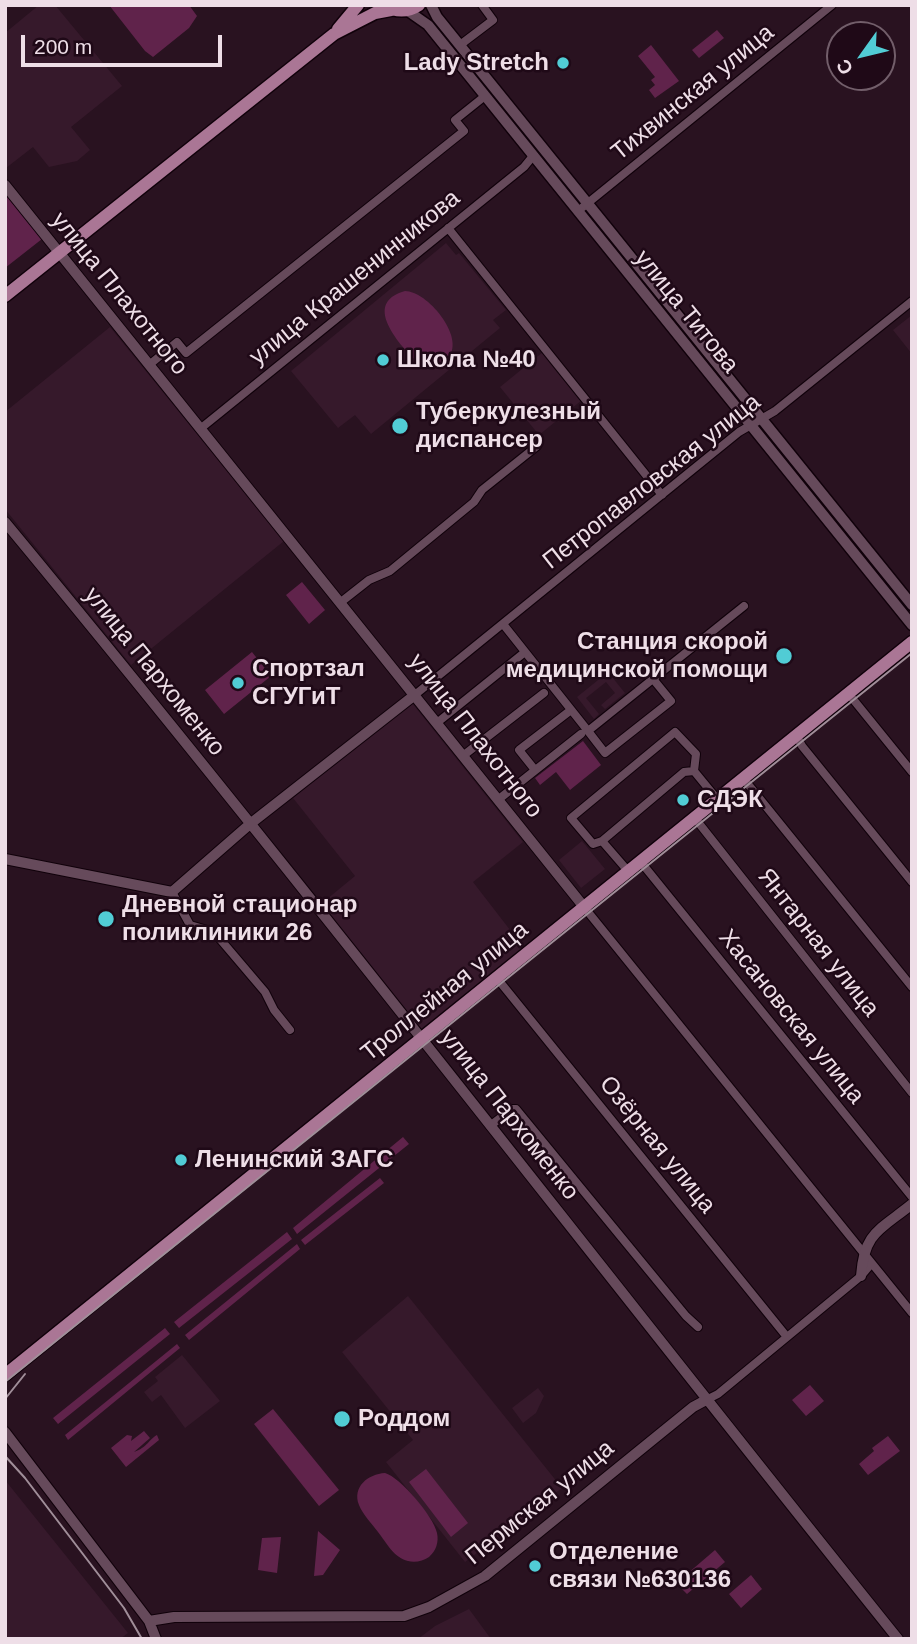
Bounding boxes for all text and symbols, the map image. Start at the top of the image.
street label: Тихвинская улица [606,19,780,167]
scale bar [24,21,226,65]
north arrow [826,21,896,91]
text: 200 m [34,35,92,58]
place label: Lady Stretch [404,49,549,77]
marker: Lady Stretch [555,55,571,71]
text: С [832,55,857,78]
street label: улица Крашенинникова [244,184,466,372]
street label: улица Плахотного [45,207,193,381]
street label: улица Титова [628,245,744,379]
place label: Школа №40 [397,346,536,374]
marker: Школа №40 [375,352,391,368]
street label: Петропавловская улица [537,388,767,576]
place label: Туберкулезный диспансер [416,398,601,454]
marker: Туберкулезный диспансер [390,416,410,436]
street label: улица Пархоменко [77,582,231,762]
place label: Станция скорой медицинской помощи [506,628,768,684]
marker: Станция скорой медицинской помощи [774,646,794,666]
street label: улица Плахотного [402,648,548,824]
place label: Спортзал СГУГиТ [252,655,365,711]
marker: Спортзал СГУГиТ [230,675,246,691]
place label: СДЭК [697,786,763,814]
marker: СДЭК [675,792,691,808]
street label: Янтарная улица [751,863,885,1023]
place label: Дневной стационар поликлиники 26 [122,891,357,947]
marker: Дневной стационар поликлиники 26 [96,909,116,929]
street label: Троллейная улица [356,916,534,1068]
street label: Хасановская улица [712,924,870,1110]
street label: улица Пархоменко [433,1024,585,1206]
street label: Озёрная улица [593,1070,721,1220]
place label: Ленинский ЗАГС [195,1146,393,1174]
marker: Ленинский ЗАГС [173,1152,189,1168]
place label: Роддом [358,1405,450,1433]
marker: Роддом [332,1409,352,1429]
street label: Пермская улица [460,1434,620,1572]
place label: Отделение связи №630136 [549,1538,731,1594]
marker: Отделение связи №630136 [527,1558,543,1574]

